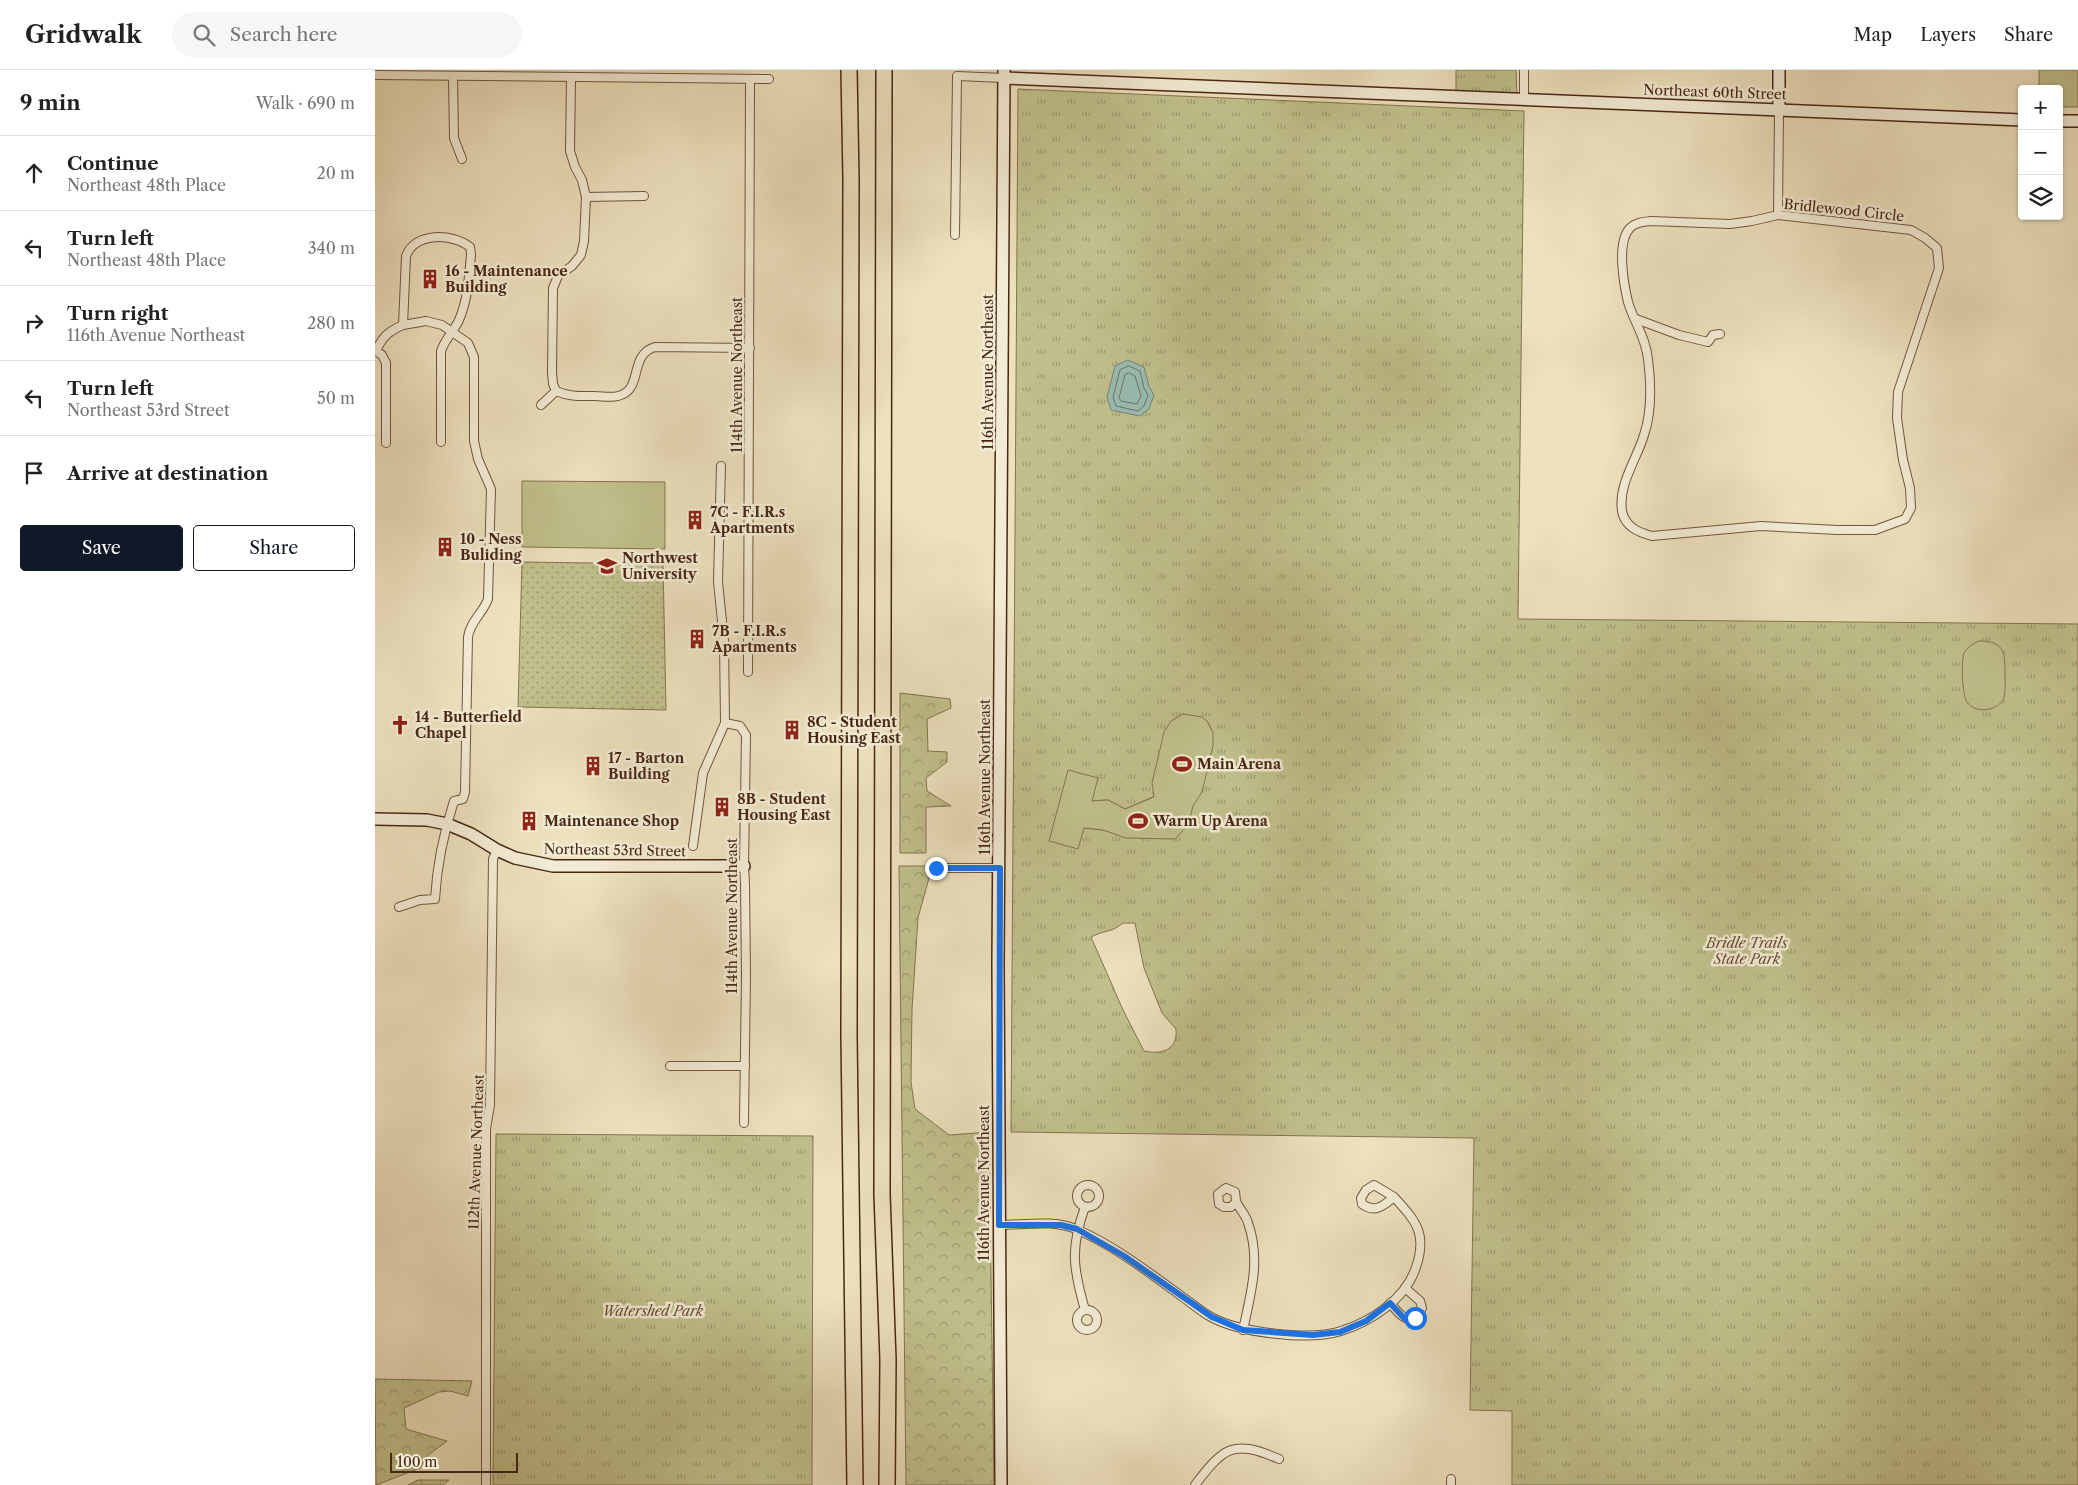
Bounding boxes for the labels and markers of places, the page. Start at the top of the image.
place label: 16 - Maintenance Building [445,262,568,296]
building icon: 16 - Maintenance Building [419,268,441,290]
place label: 7C - F.I.R.s Apartments [709,503,795,537]
building icon: 7C - F.I.R.s Apartments [684,509,706,531]
place label: 10 - Ness Buliding [460,530,523,564]
building icon: 10 - Ness Buliding [434,536,456,558]
place label: Northwest University [622,549,698,583]
school or university icon: Northwest University [596,555,618,577]
place label: 7B - F.I.R.s Apartments [711,622,797,656]
building icon: 7B - F.I.R.s Apartments [686,628,708,650]
place label: 14 - Butterfield Chapel [415,708,523,742]
place label: 8C - Student Housing East [807,713,901,747]
church icon: 14 - Butterfield Chapel [389,714,411,736]
building icon: 8C - Student Housing East [781,719,803,741]
place label: 17 - Barton Building [608,749,685,783]
sports icon: Main Arena [1171,753,1193,775]
building icon: 17 - Barton Building [582,755,604,777]
place label: Main Arena [1197,755,1282,773]
place label: 8B - Student Housing East [737,790,831,824]
building icon: 8B - Student Housing East [711,796,733,818]
building icon: Maintenance Shop [518,810,540,832]
sports icon: Warm Up Arena [1127,810,1149,832]
place label: Maintenance Shop [544,812,679,830]
place label: Warm Up Arena [1152,812,1269,830]

